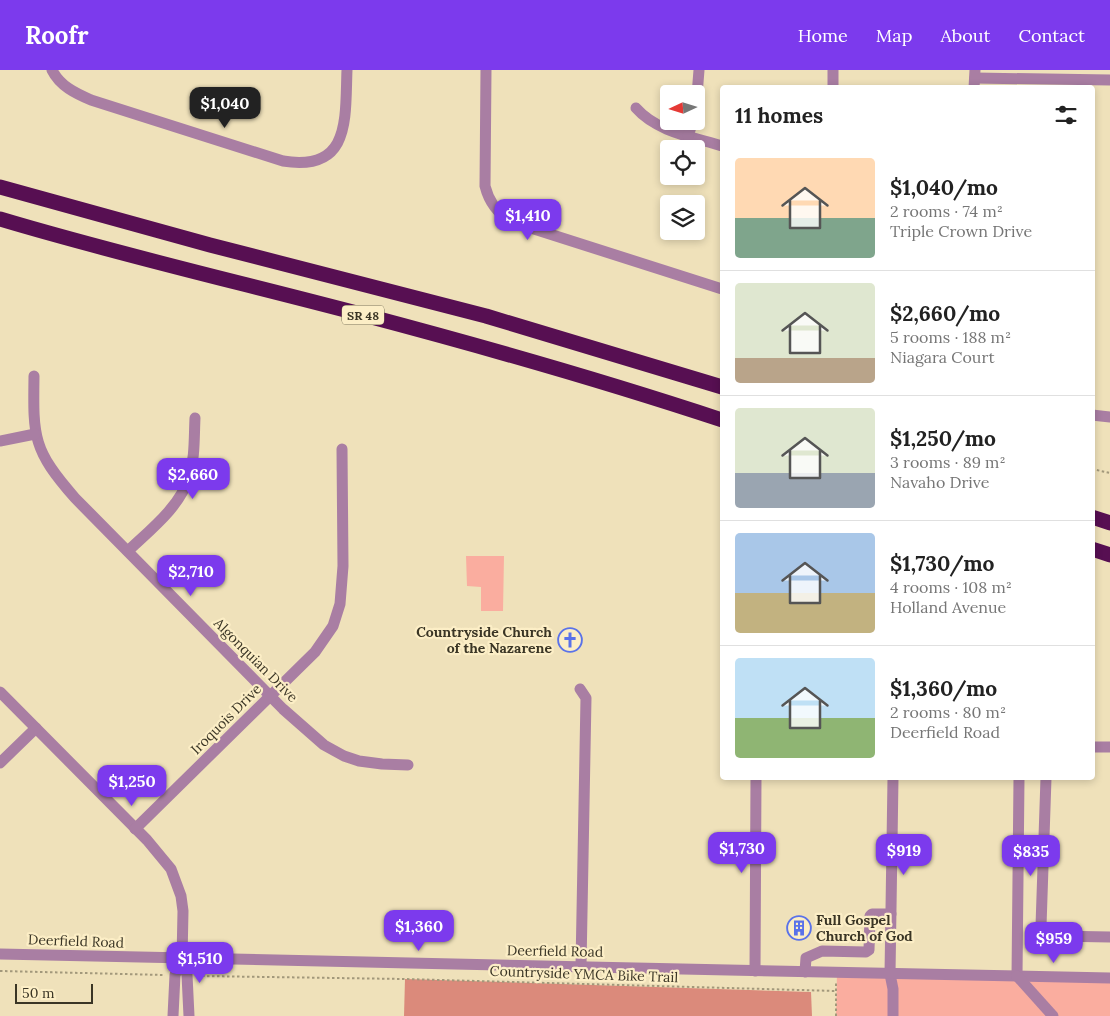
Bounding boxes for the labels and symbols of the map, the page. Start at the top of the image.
north arrow [660,85,705,130]
pin: $1,040 [184,87,266,129]
pin: $1,410 [487,198,569,241]
road number: SR 48 [342,306,384,324]
pin: $2,660 [152,458,234,500]
pin: $2,710 [150,554,232,597]
street label: Algonquian Drive [209,613,302,706]
place label: Countryside Church of the Nazarene [416,623,552,657]
church icon: Countryside Church of the Nazarene [557,627,583,653]
street label: Iroquois Drive [187,680,265,758]
pin: $1,250 [91,764,173,807]
pin: $1,730 [701,832,783,874]
pin: $919 [874,834,934,876]
pin: $835 [1001,834,1061,877]
pin: $1,360 [378,910,460,952]
place label: Full Gospel Church of God [816,911,913,945]
building icon: Full Gospel Church of God [786,915,812,941]
pin: $959 [1024,922,1084,964]
street label: Deerfield Road [28,930,124,952]
street label: Deerfield Road [507,941,603,961]
pin: $1,510 [159,942,241,984]
street label: Countryside YMCA Bike Trail [489,962,679,986]
scale bar [15,981,92,1004]

